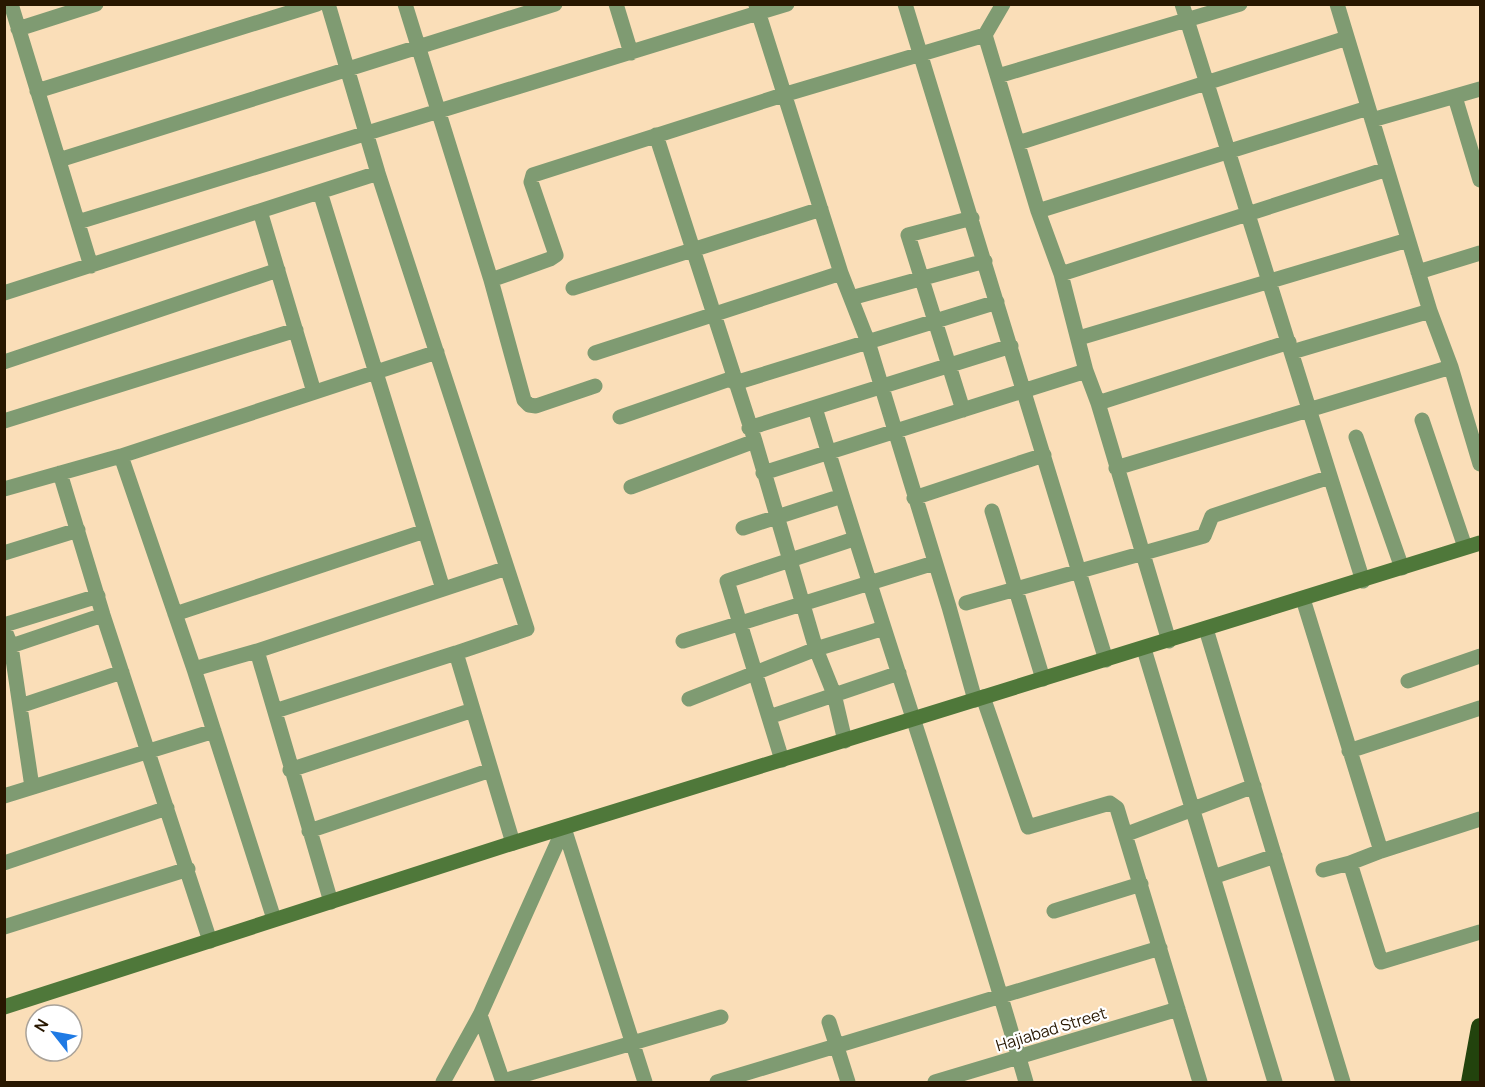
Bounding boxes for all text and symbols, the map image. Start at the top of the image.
street label: Hajiabad Street [993,1002,1109,1056]
north arrow [24,1003,84,1063]
text: N [29,1015,54,1036]

